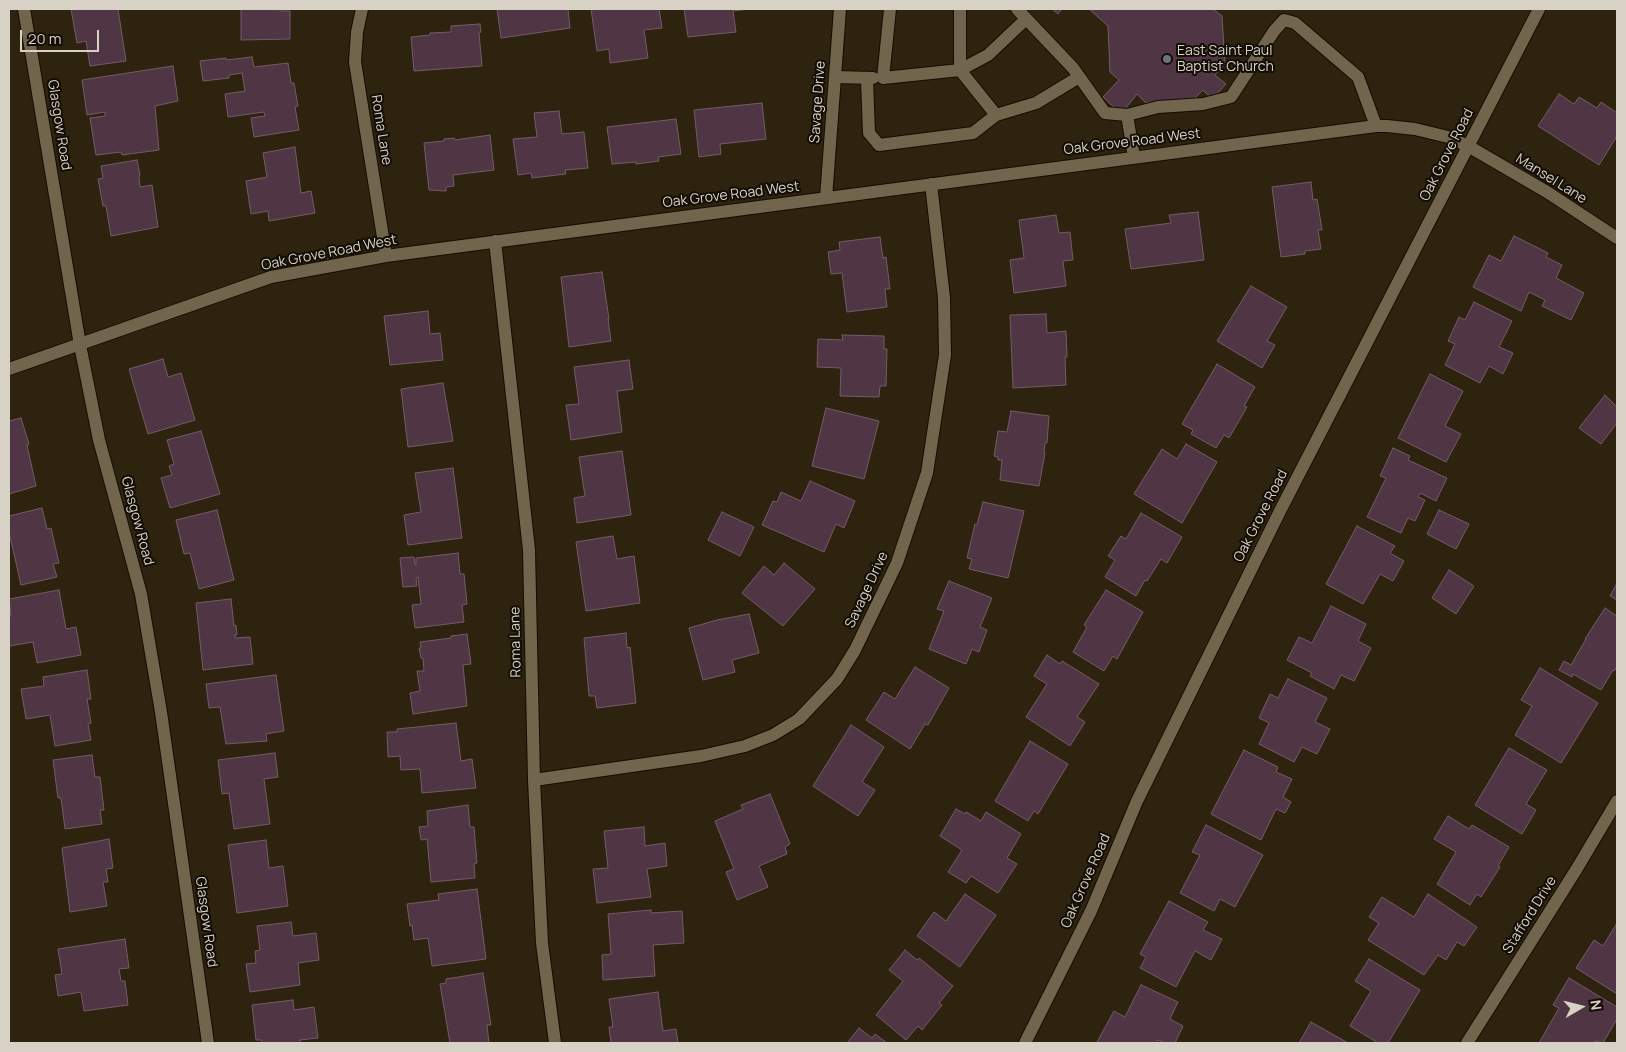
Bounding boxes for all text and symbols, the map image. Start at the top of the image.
scale bar [22,20,101,52]
text: 20 m [28,28,61,49]
place label: East Saint Paul Baptist Church [1177,43,1274,75]
marker: East Saint Paul Baptist Church [1161,53,1173,65]
street label: Savage Drive [807,60,829,144]
street label: Glasgow Road [44,79,74,171]
street label: Roma Lane [367,94,395,166]
street label: Oak Grove Road [1416,106,1478,204]
street label: Oak Grove Road West [1063,125,1201,159]
street label: Mansel Lane [1512,150,1590,208]
street label: Oak Grove Road West [662,178,800,212]
street label: Oak Grove Road West [260,232,398,274]
street label: Oak Grove Road [1230,467,1292,565]
street label: Glasgow Road [117,475,157,567]
street label: Savage Drive [842,549,892,631]
street label: Roma Lane [507,606,525,678]
street label: Oak Grove Road [1058,831,1114,931]
street label: Stafford Drive [1500,873,1560,957]
street label: Glasgow Road [191,876,221,968]
north arrow [1556,982,1606,1032]
text: N [1586,999,1606,1011]

